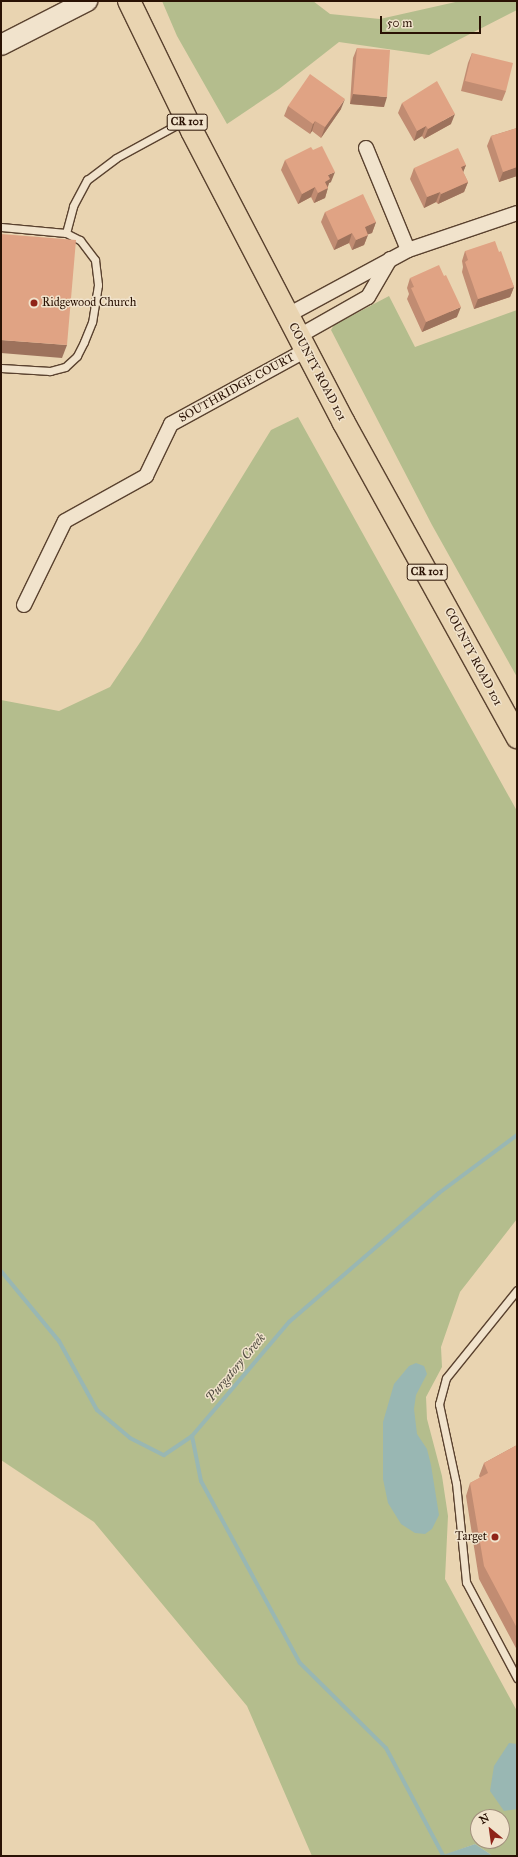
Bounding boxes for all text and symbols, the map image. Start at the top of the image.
scale bar [382,8,483,34]
text: 50 m [387,16,412,30]
road number: CR 101 [166,113,208,131]
place label: Ridgewood Church [42,296,136,310]
marker: Ridgewood Church [29,298,39,308]
street label: COUNTY ROAD 101 [285,321,349,423]
street label: SOUTHRIDGE COURT [177,350,297,426]
road number: CR 101 [406,563,448,581]
street label: COUNTY ROAD 101 [441,606,505,708]
water label: Purgatory Creek [203,1331,269,1405]
place label: Target [455,1530,487,1544]
marker: Target [490,1532,500,1542]
north arrow [470,1809,510,1849]
text: N [477,1811,492,1827]

